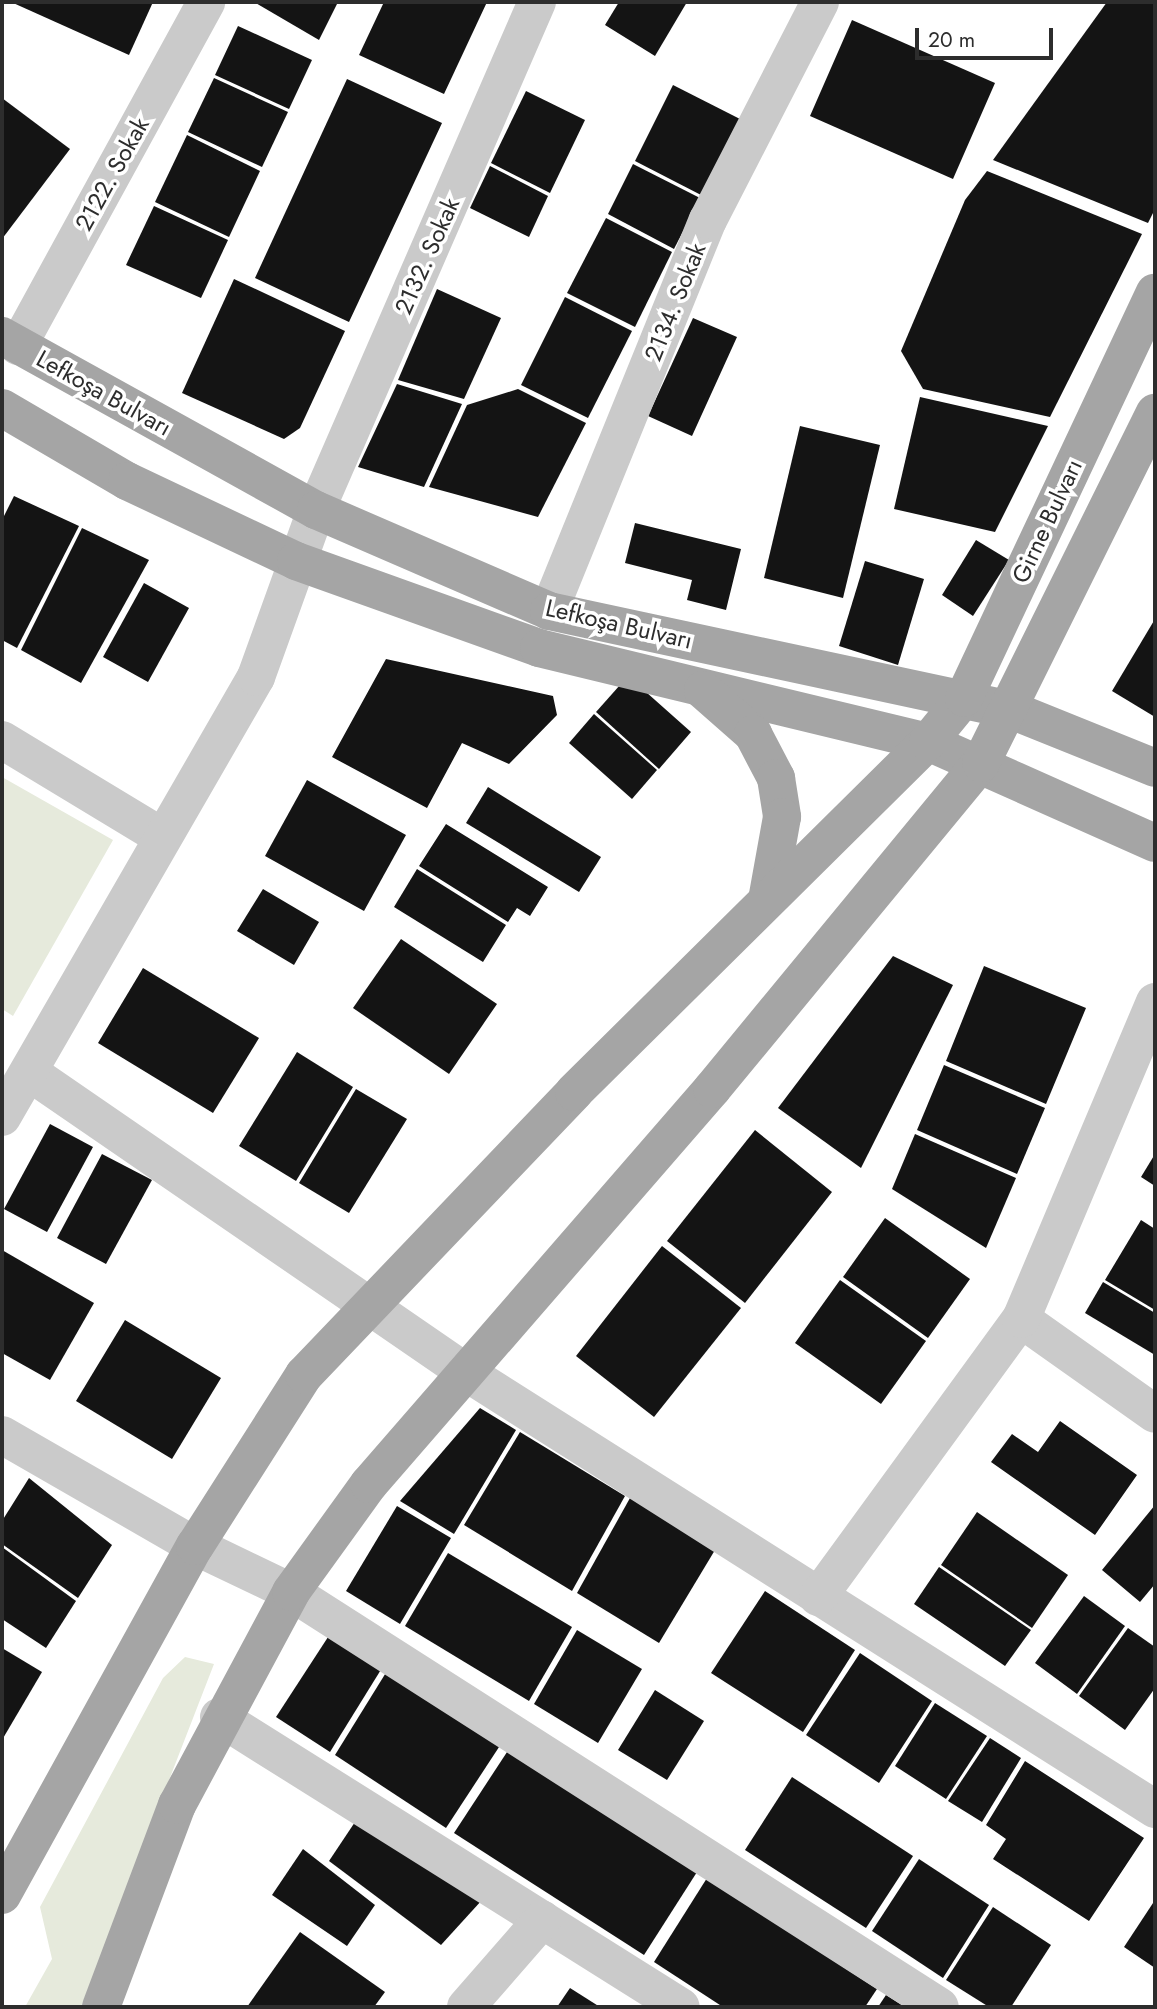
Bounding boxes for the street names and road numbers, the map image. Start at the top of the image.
street label: 2122. Sokak [69,112,155,236]
street label: 2132. Sokak [389,193,465,319]
street label: 2134. Sokak [638,239,712,365]
street label: Lefkoşa Bulvarı [31,344,177,442]
street label: Girne Bulvarı [1006,454,1088,588]
street label: Lefkoşa Bulvarı [543,593,695,655]

